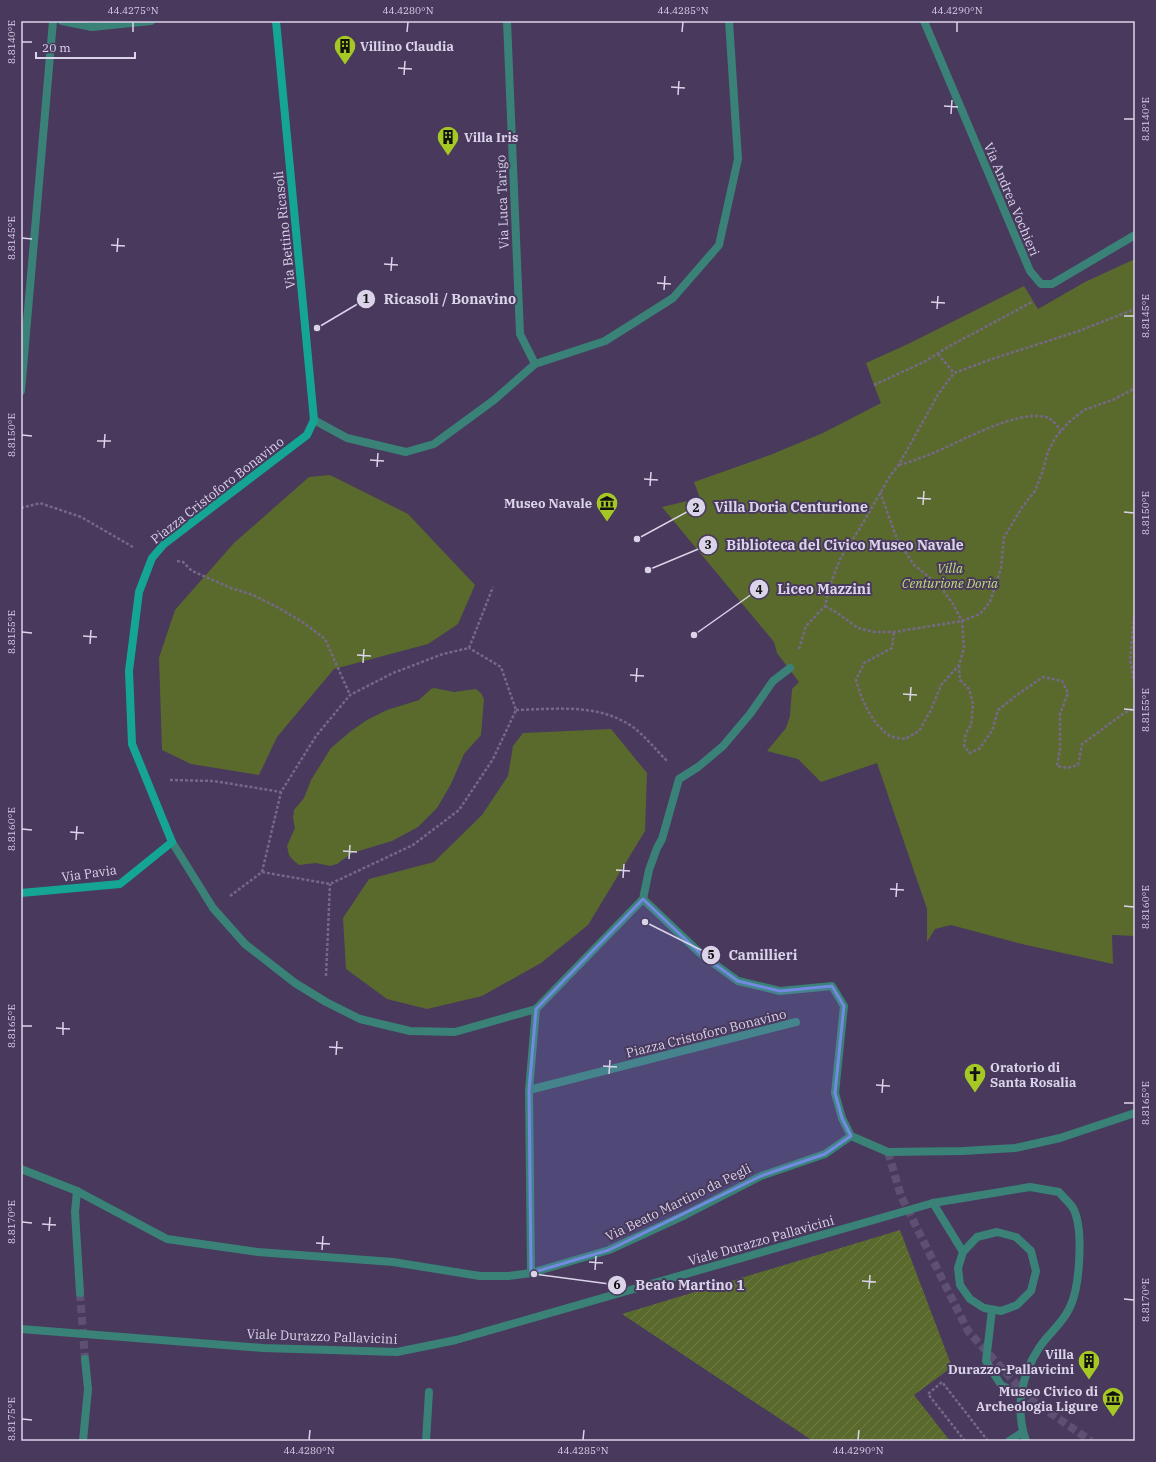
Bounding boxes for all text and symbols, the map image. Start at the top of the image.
text: 44.4275°N [107,4,159,17]
text: 44.4280°N [382,4,434,17]
text: 44.4285°N [657,4,709,17]
text: 44.4290°N [931,4,983,17]
text: 8.8140°E [5,20,18,64]
building icon: Villino Claudia [332,33,358,66]
scale bar [36,34,135,60]
place label: Villino Claudia [360,38,454,55]
text: 20 m [42,40,71,55]
text: 8.8140°E [1139,97,1152,141]
building icon: Villa Iris [435,124,461,157]
place label: Villa Iris [464,129,519,146]
street label: Via Andrea Vochieri [980,140,1043,259]
street label: Via Luca Tarigo [492,155,513,249]
street label: Via Bettino Ricasoli [270,170,299,290]
text: 8.8145°E [5,216,18,260]
callout: Ricasoli / Bonavino [356,286,524,312]
text: Ricasoli / Bonavino [384,290,516,308]
text: 1 [362,291,370,306]
text: 8.8145°E [1139,294,1152,338]
text: 8.8150°E [5,413,18,457]
street label: Piazza Cristoforo Bonavino [147,433,287,548]
museum icon: Museo Navale [594,490,620,523]
text: 8.8150°E [1139,491,1152,535]
callout: Villa Doria Centurione [686,494,876,520]
place label: Museo Navale [504,495,592,512]
text: Villa Doria Centurione [714,498,868,516]
text: 2 [692,500,700,515]
callout: Biblioteca del Civico Museo Navale [698,532,972,558]
text: Biblioteca del Civico Museo Navale [726,536,964,554]
text: 3 [704,537,712,552]
park label: Villa Centurione Doria [902,560,998,592]
callout: Liceo Mazzini [749,576,879,602]
text: Liceo Mazzini [777,580,871,598]
text: 4 [755,582,763,597]
text: 8.8155°E [5,610,18,654]
text: 8.8155°E [1139,688,1152,732]
text: 8.8160°E [5,807,18,851]
street label: Via Pavia [60,861,118,886]
text: 8.8160°E [1139,885,1152,929]
callout: Camillieri [701,942,806,968]
text: Camillieri [729,946,798,964]
text: 5 [707,947,715,962]
text: 8.8165°E [5,1004,18,1048]
street label: Piazza Cristoforo Bonavino [624,1005,788,1062]
place label: Oratorio di Santa Rosalia [990,1059,1077,1091]
church icon: Oratorio di Santa Rosalia [962,1061,988,1094]
text: 8.8165°E [1139,1081,1152,1125]
street label: Via Beato Martino da Pegli [603,1160,754,1245]
text: 8.8170°E [5,1200,18,1244]
street label: Viale Durazzo Pallavicini [686,1212,836,1269]
callout: Beato Martino 1 [607,1272,753,1298]
text: Beato Martino 1 [635,1276,745,1294]
text: 6 [613,1277,621,1292]
text: 8.8170°E [1139,1278,1152,1322]
street label: Viale Durazzo Pallavicini [246,1325,398,1348]
place label: Villa Durazzo-Pallavicini [948,1346,1075,1378]
building icon: Villa Durazzo-Pallavicini [1076,1348,1102,1381]
place label: Museo Civico di Archeologia Ligure [976,1383,1099,1415]
museum icon: Museo Civico di Archeologia Ligure [1100,1385,1126,1418]
text: 8.8175°E [5,1397,18,1441]
text: 44.4280°N [283,1444,335,1457]
text: 44.4285°N [557,1444,609,1457]
text: 44.4290°N [832,1444,884,1457]

